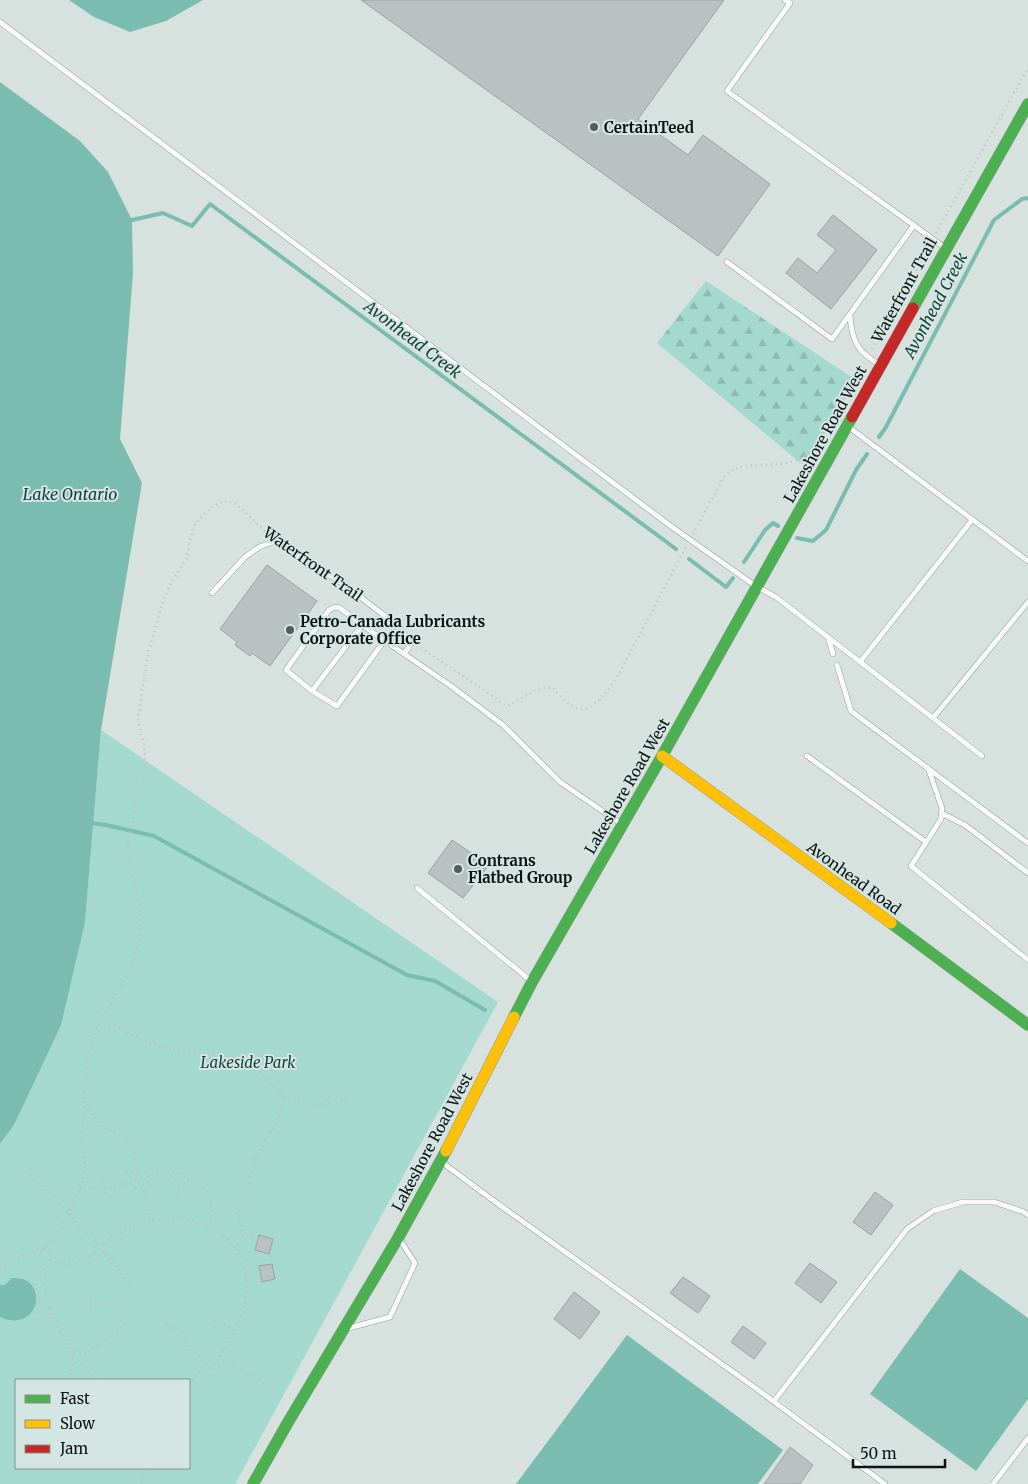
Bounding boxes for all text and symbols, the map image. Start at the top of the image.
place label: CertainTeed [604,118,694,137]
marker: CertainTeed [588,121,600,133]
street label: Waterfront Trail [867,234,941,347]
water label: Avonhead Creek [898,249,971,363]
water label: Avonhead Creek [359,295,466,382]
street label: Lakeshore Road West [779,362,871,506]
water label: Lake Ontario [23,484,117,504]
street label: Waterfront Trail [259,522,367,606]
place label: Petro-Canada Lubricants Corporate Office [300,612,485,648]
marker: Petro-Canada Lubricants Corporate Office [284,624,296,636]
street label: Lakeshore Road West [580,715,674,857]
street label: Avonhead Road [803,837,905,918]
place label: Contrans Flatbed Group [468,851,573,887]
marker: Contrans Flatbed Group [452,863,464,875]
park label: Lakeside Park [201,1053,296,1072]
street label: Lakeshore Road West [388,1070,477,1214]
legend [15,1379,190,1469]
text: Fast [60,1389,90,1408]
text: Slow [60,1414,95,1433]
scale bar [853,1436,946,1468]
text: Jam [59,1439,88,1458]
text: 50 m [860,1444,897,1463]

